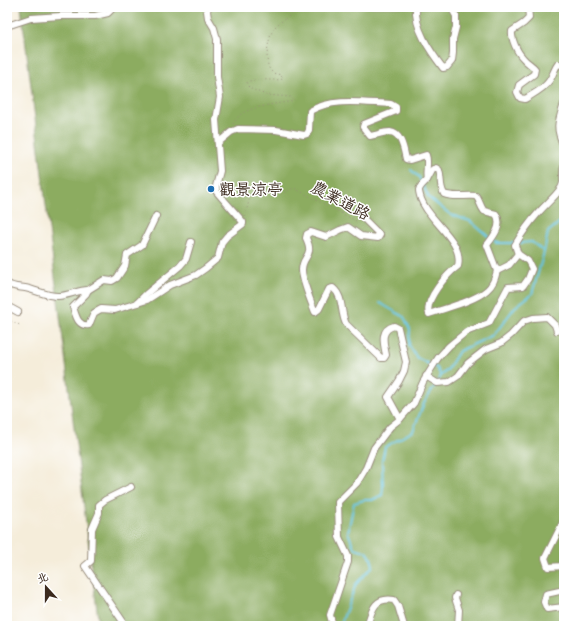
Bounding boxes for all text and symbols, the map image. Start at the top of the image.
street label: 農業道路 [308,177,373,225]
place label: 觀景涼亭 [219,180,283,200]
marker: 觀景涼亭 [206,184,216,194]
north arrow [26,567,66,607]
text: 北 [35,569,50,586]

